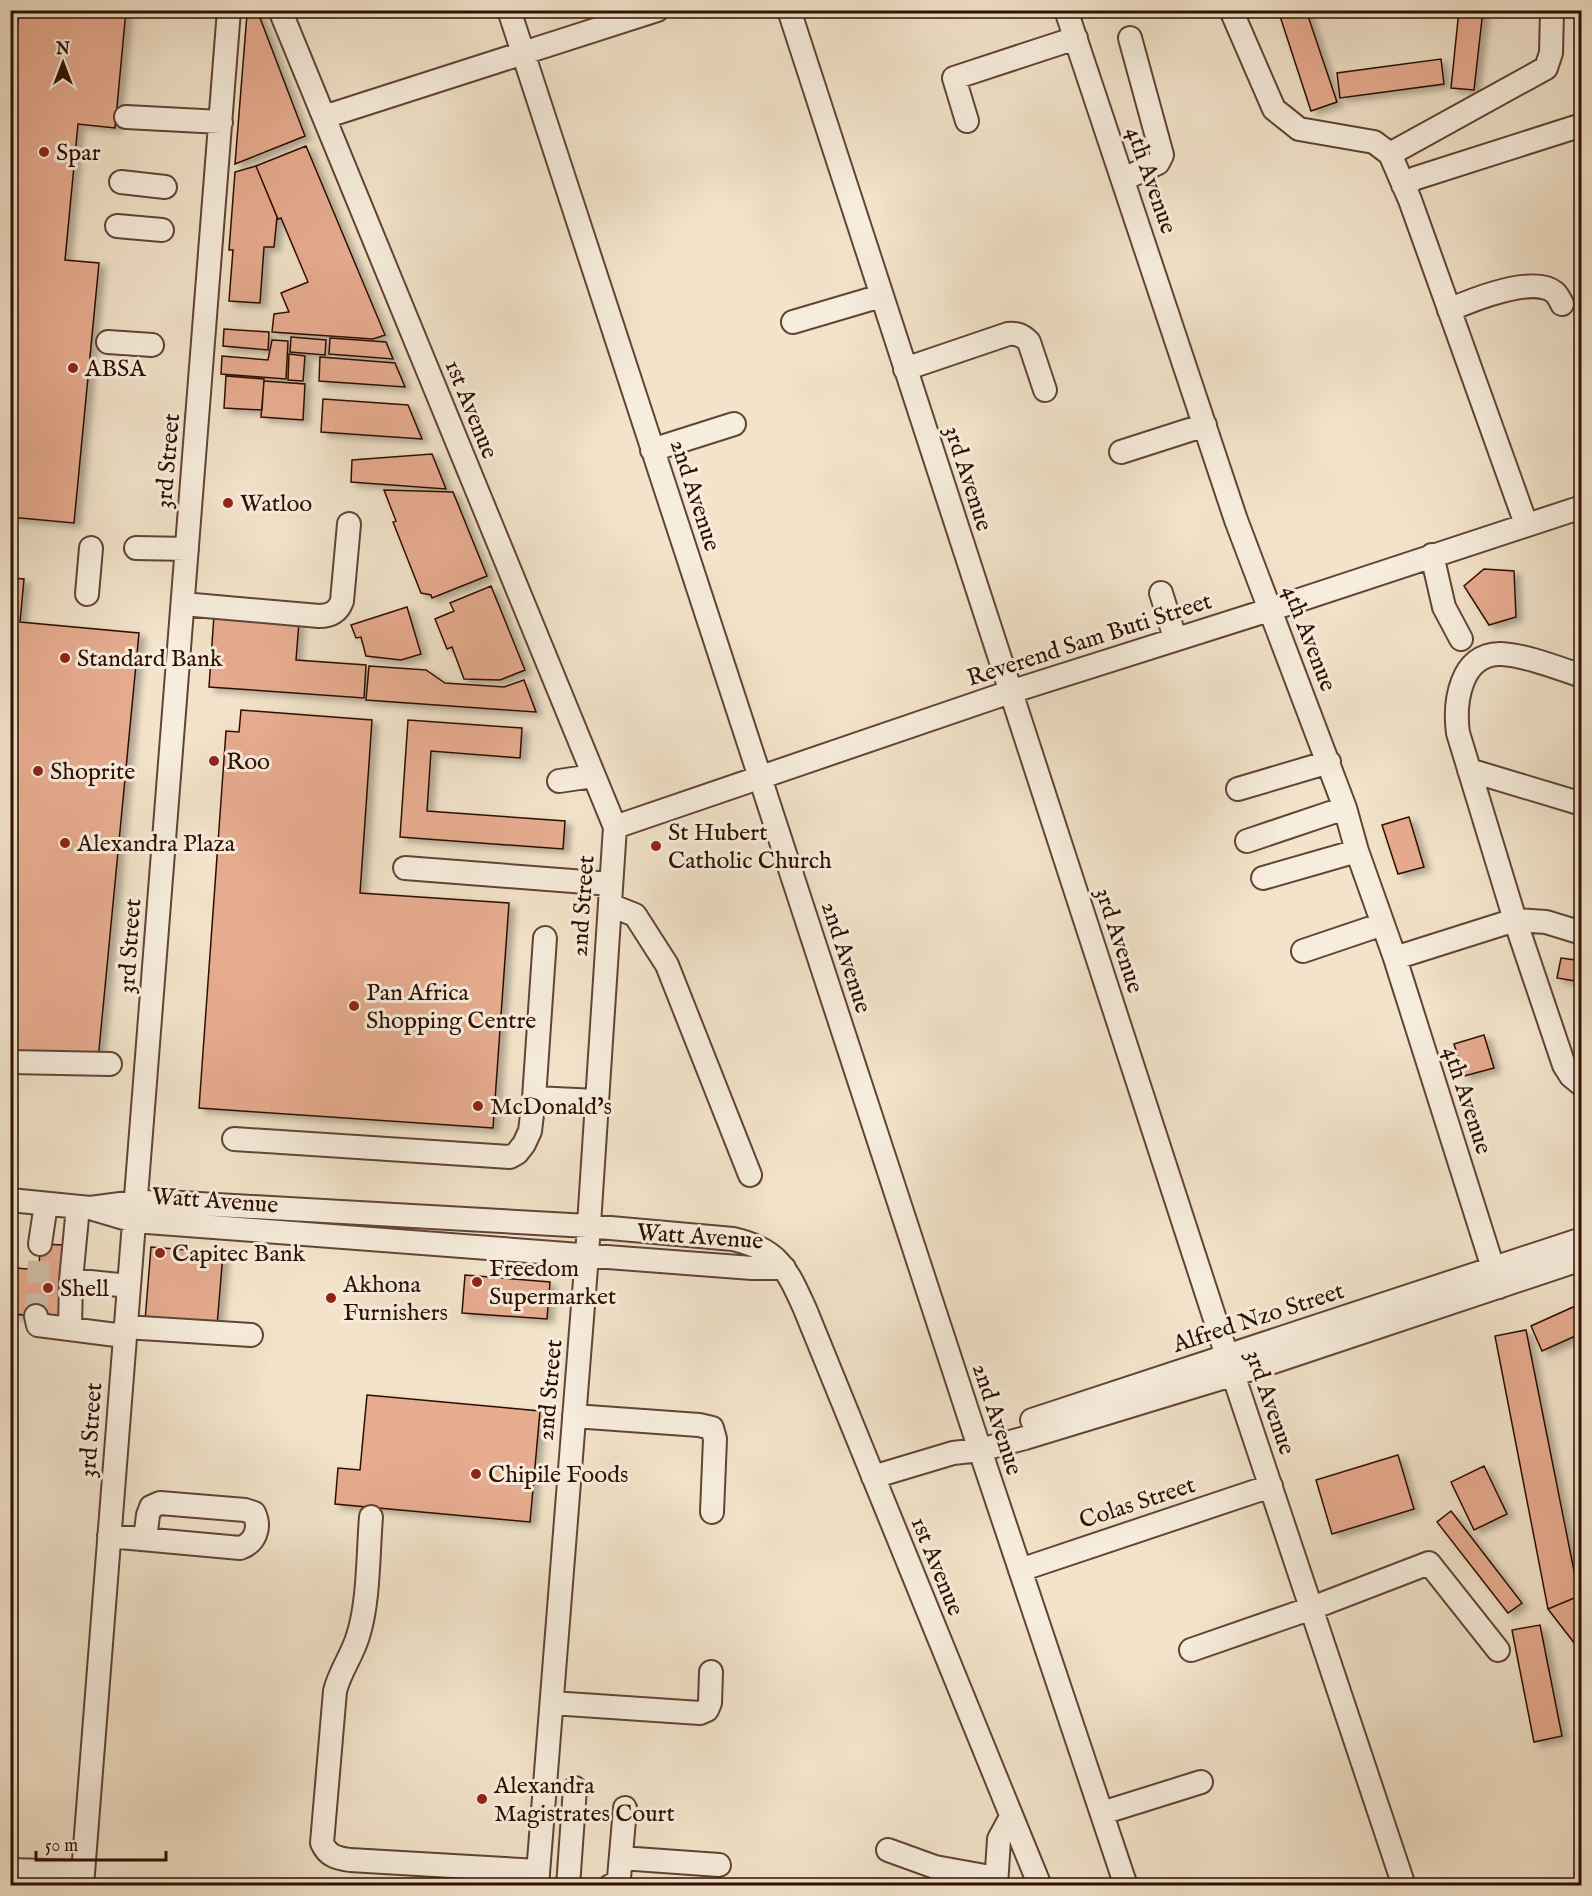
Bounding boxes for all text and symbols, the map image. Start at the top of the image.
north arrow [33,33,93,93]
text: N [55,40,70,60]
street label: 4th Avenue [1118,123,1183,238]
place label: Spar [56,138,101,169]
marker: Spar [37,145,51,159]
place label: ABSA [84,354,146,385]
street label: 1st Avenue [437,355,504,464]
marker: ABSA [66,361,80,375]
street label: 3rd Street [149,412,188,510]
street label: 3rd Avenue [936,422,999,535]
street label: 2nd Avenue [662,436,727,555]
place label: Watloo [240,489,312,520]
marker: Watloo [221,496,235,510]
street label: 4th Avenue [1274,581,1343,696]
street label: Reverend Sam Buti Street [963,586,1216,695]
place label: Standard Bank [77,644,223,675]
marker: Standard Bank [58,651,72,665]
place label: Roo [226,747,270,778]
marker: Roo [207,754,221,768]
place label: Shoprite [50,757,135,788]
marker: Shoprite [31,764,45,778]
place label: St Hubert Catholic Church [668,818,832,877]
place label: Alexandra Plaza [76,829,236,860]
marker: Alexandra Plaza [58,836,72,850]
marker: St Hubert Catholic Church [649,839,663,853]
street label: 2nd Street [564,854,603,958]
street label: 3rd Avenue [1087,884,1150,997]
street label: 3rd Street [112,897,149,995]
street label: 2nd Avenue [813,898,878,1017]
place label: Pan Africa Shopping Centre [366,978,536,1037]
marker: Pan Africa Shopping Centre [347,999,361,1013]
street label: 4th Avenue [1435,1043,1499,1158]
place label: McDonald's [490,1092,612,1123]
marker: McDonald's [471,1099,485,1113]
street label: Watt Avenue [151,1182,279,1221]
street label: Watt Avenue [636,1218,764,1257]
place label: Capitec Bank [172,1239,306,1270]
marker: Capitec Bank [153,1246,167,1260]
place label: Freedom Supermarket [489,1254,616,1313]
place label: Akhona Furnishers [342,1270,448,1329]
place label: Shell [60,1274,110,1305]
marker: Freedom Supermarket [470,1275,484,1289]
street label: Alfred Nzo Street [1168,1276,1348,1361]
marker: Shell [41,1281,55,1295]
marker: Akhona Furnishers [324,1291,338,1305]
street label: 2nd Street [531,1338,570,1442]
street label: 3rd Avenue [1237,1346,1302,1459]
street label: 2nd Avenue [964,1360,1029,1479]
street label: 3rd Street [73,1381,110,1479]
place label: Chipile Foods [488,1460,628,1491]
marker: Chipile Foods [469,1467,483,1481]
street label: Colas Street [1075,1470,1199,1537]
street label: 1st Avenue [903,1512,970,1621]
place label: Alexandra Magistrates Court [493,1771,675,1830]
marker: Alexandra Magistrates Court [475,1792,489,1806]
scale bar [36,1824,166,1862]
text: 50 m [45,1835,78,1858]

